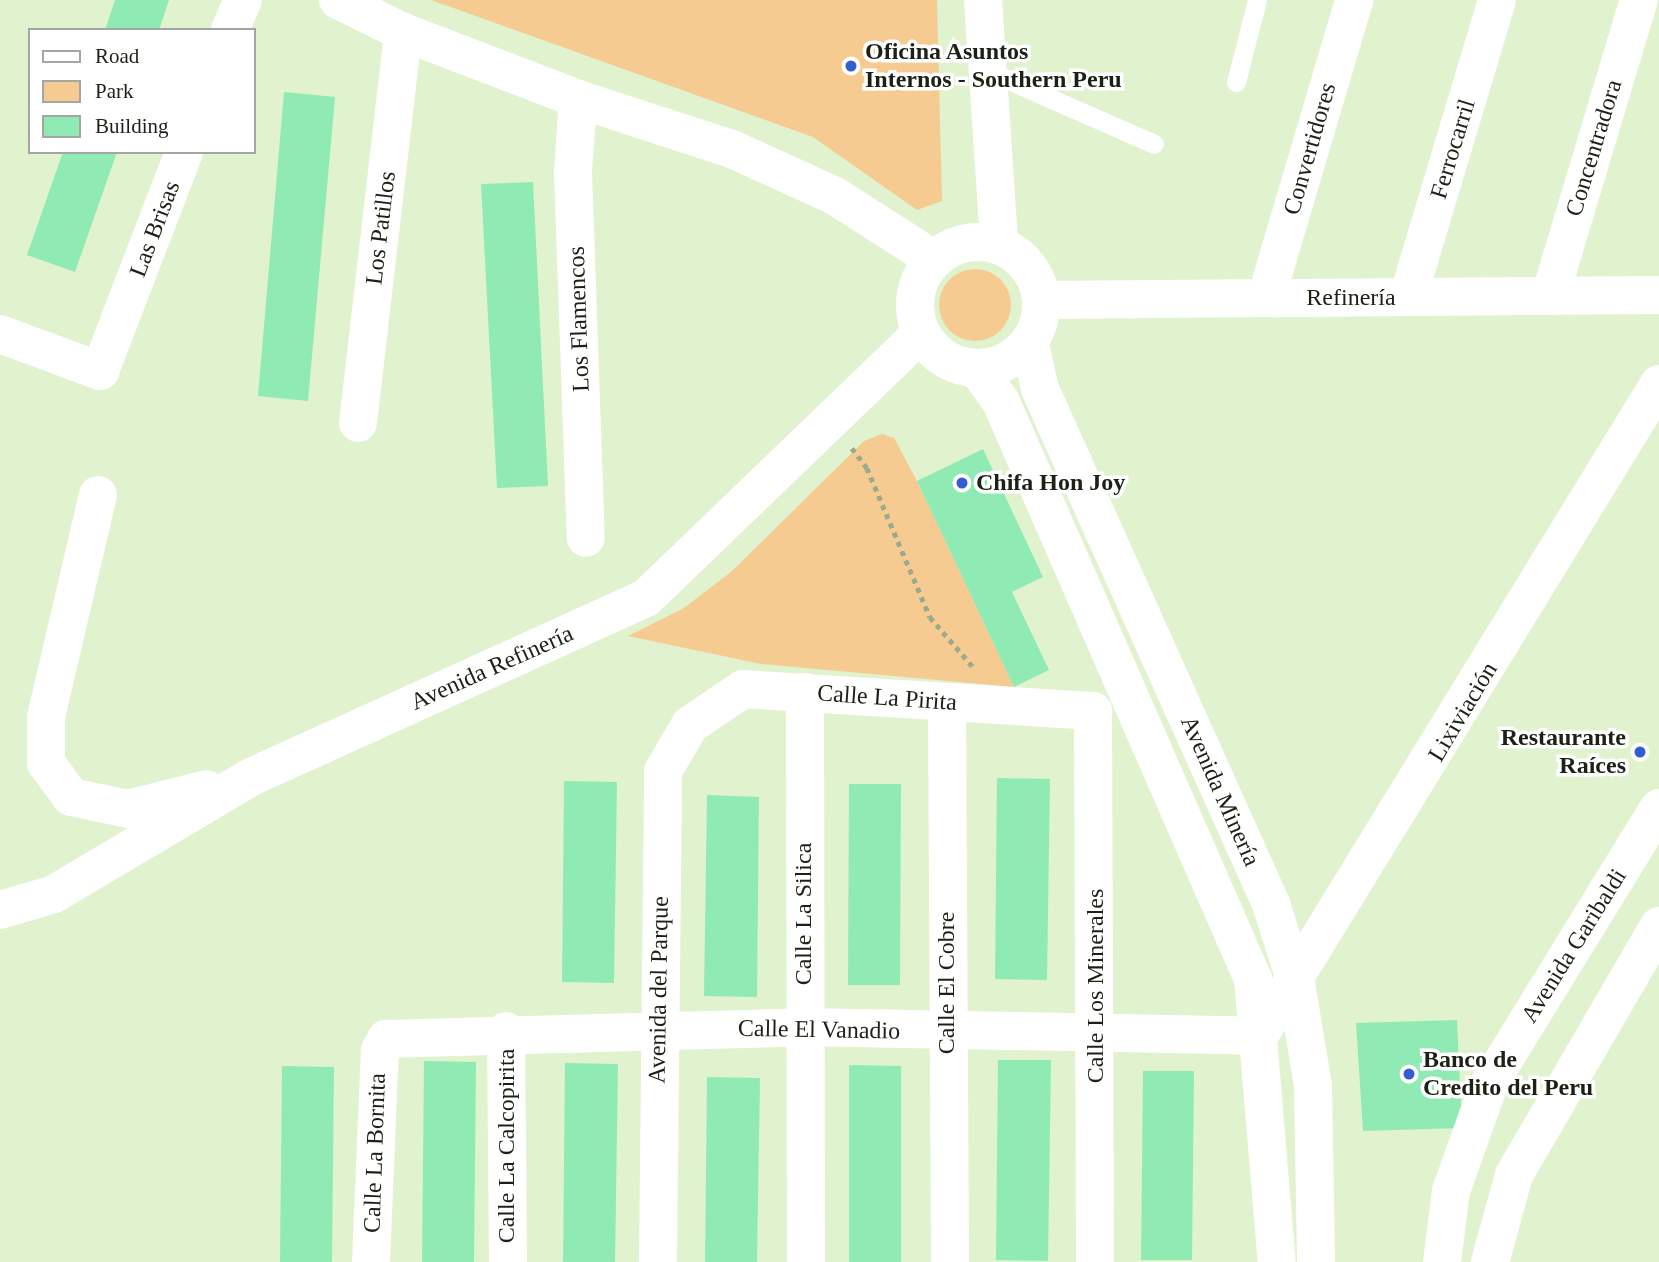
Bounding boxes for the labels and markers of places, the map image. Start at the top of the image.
place label: Oficina Asuntos Internos - Southern Peru [865,38,1122,94]
marker: Oficina Asuntos Internos - Southern Peru [843,58,859,74]
place label: Chifa Hon Joy [976,469,1125,497]
marker: Chifa Hon Joy [954,475,970,491]
place label: Restaurante Raíces [1501,724,1626,780]
marker: Restaurante Raíces [1632,744,1648,760]
place label: Banco de Credito del Peru [1423,1046,1593,1102]
marker: Banco de Credito del Peru [1401,1066,1417,1082]

